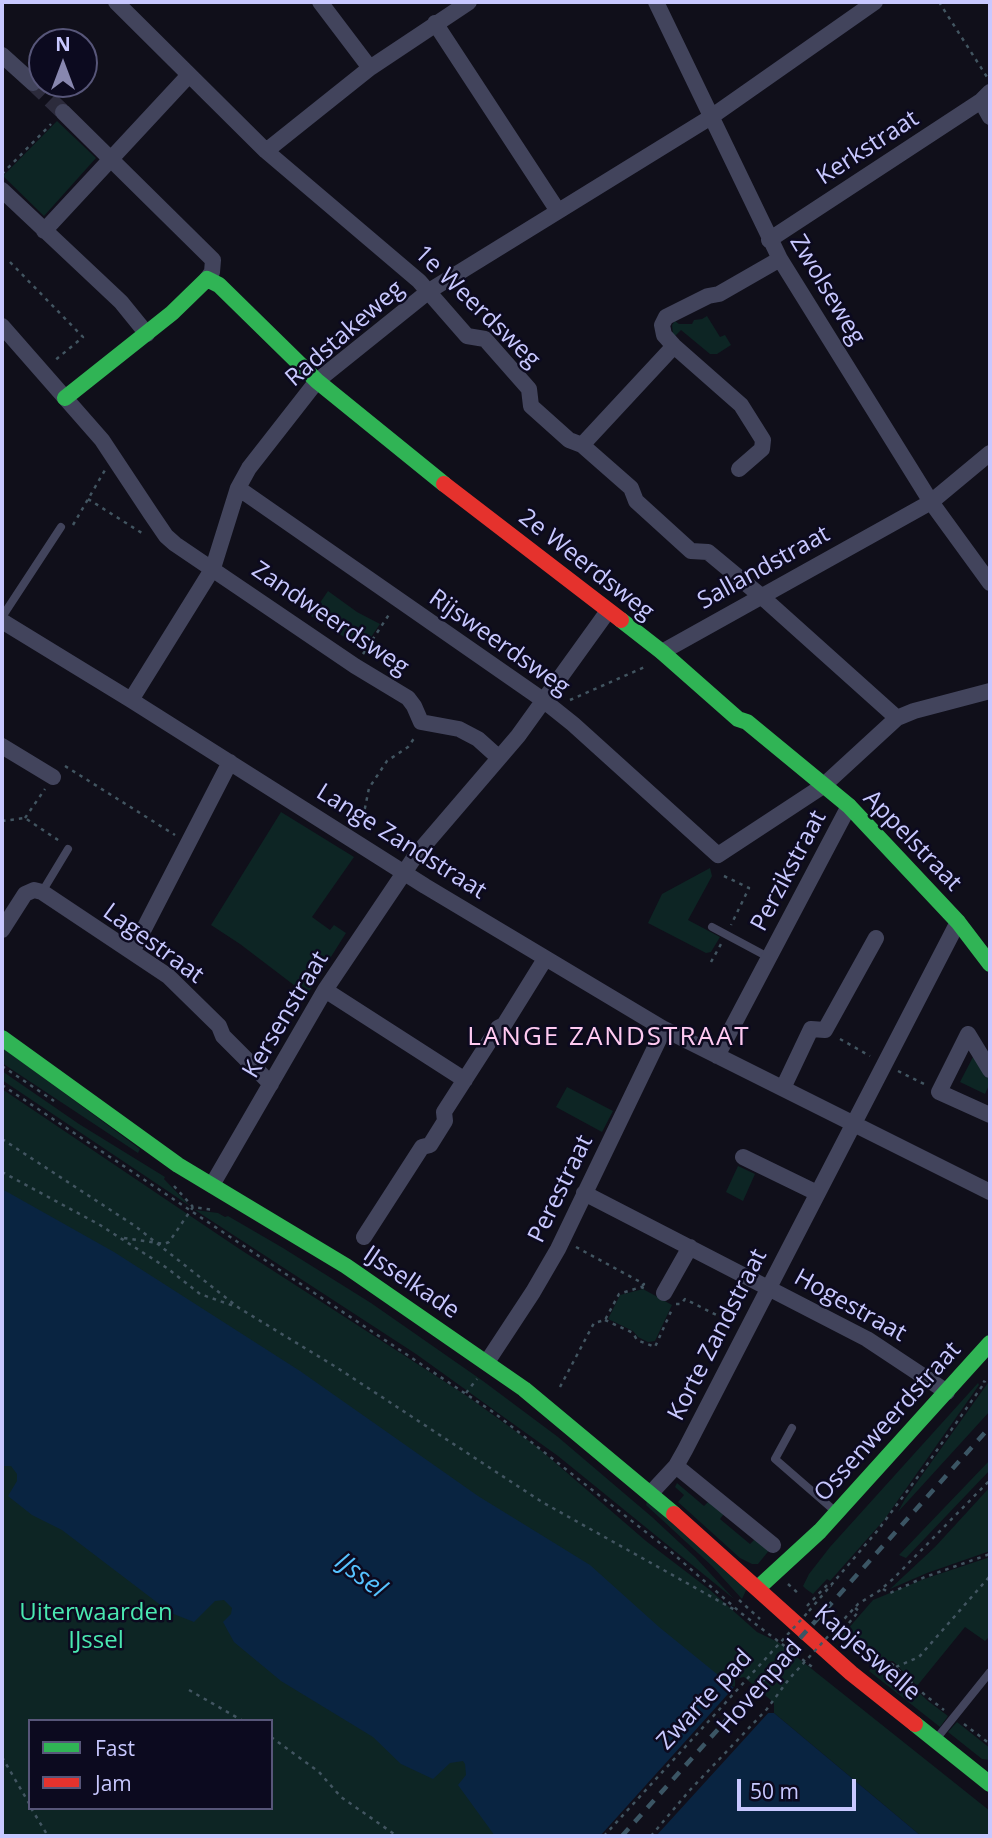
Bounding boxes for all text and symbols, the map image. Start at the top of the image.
north arrow [28,28,98,98]
text: N [55,31,71,57]
street label: Kerkstraat [812,104,924,192]
street label: Zwolseweg [783,230,871,350]
street label: 1e Weerdsweg [408,240,546,374]
street label: Radstakeweg [280,275,410,393]
street label: 2e Weerdsweg [513,503,659,627]
street label: Sallandstraat [693,520,835,616]
street label: Zandweerdsweg [246,556,414,682]
street label: Rijsweerdsweg [423,584,575,702]
street label: Lange Zandstraat [311,778,491,906]
street label: Appelstraat [857,785,967,897]
street label: Perzikstraat [745,806,833,936]
street label: Lagestraat [97,898,209,990]
street label: Kersenstraat [237,946,335,1084]
district label: LANGE ZANDSTRAAT [469,1022,749,1054]
street label: Perestraat [523,1130,599,1248]
street label: IJsselkade [357,1240,465,1326]
street label: Korte Zandstraat [662,1244,774,1426]
street label: Hogestraat [789,1263,911,1349]
street label: Ossenweerdstraat [809,1336,967,1508]
water label: IJssel [328,1547,392,1605]
park label: Uiterwaarden IJssel [19,1599,173,1655]
street label: Kapjeswelle [808,1599,926,1707]
street label: Hovenpad [711,1634,809,1740]
street label: Zwarte pad [651,1644,759,1756]
legend [28,1719,273,1810]
text: Fast [95,1734,135,1762]
scale bar [740,1764,859,1808]
text: Jam [95,1769,132,1797]
text: 50 m [750,1777,799,1805]

